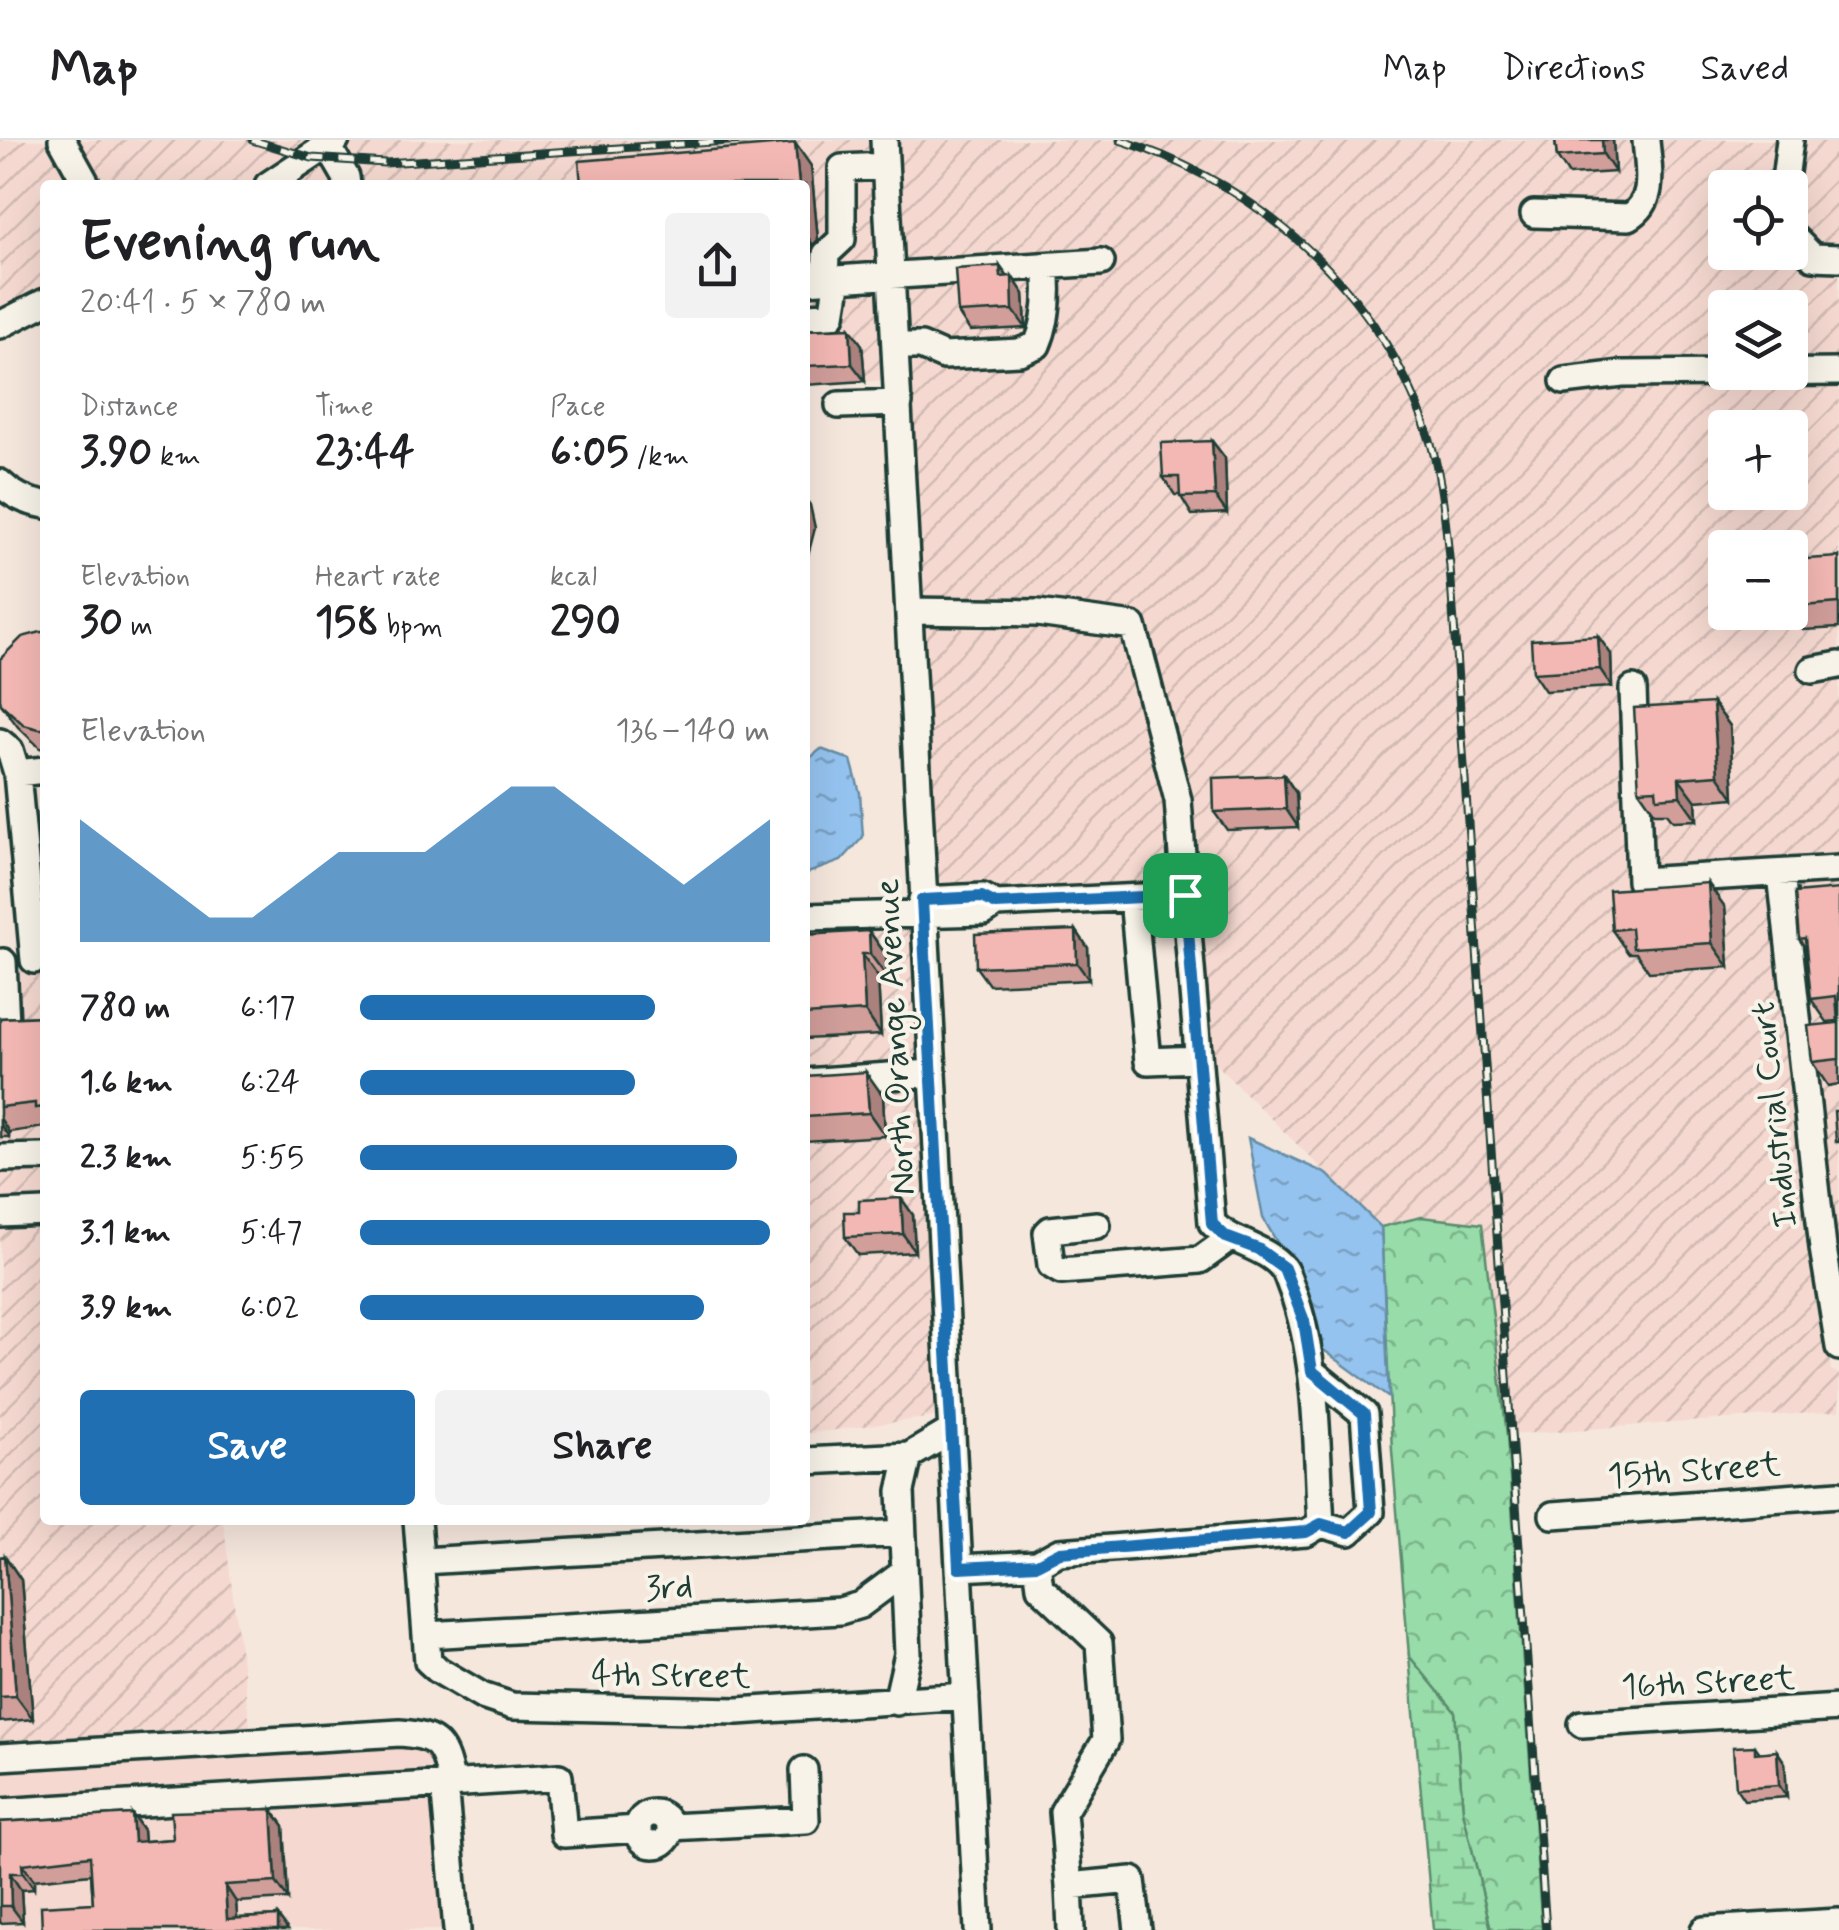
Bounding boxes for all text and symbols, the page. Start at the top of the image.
text: Map [50,38,138,101]
text: Map [1383,46,1447,92]
text: Directions [1502,46,1646,92]
text: Saved [1701,46,1789,92]
map controls [1708,170,1808,630]
button: locate [1708,170,1808,270]
text: Evening run [80,208,380,280]
button: share [665,213,770,318]
text: 20:41 · 5 × 780 m [80,282,326,324]
button: layers [1708,290,1808,390]
text: Distance [80,389,178,426]
text: Time [315,389,374,426]
text: Pace [550,389,606,426]
button: + [1708,410,1808,510]
text: 3.90 [80,426,152,481]
text: 23:44 [315,426,415,481]
text: 6:05 [550,426,629,481]
text: km [152,439,201,476]
text: /km [629,439,689,476]
button: − [1708,530,1808,630]
text: Elevation [80,559,190,596]
text: Heart rate [315,559,441,596]
text: kcal [550,559,597,596]
text: 30 [80,596,123,651]
text: 158 [315,596,379,651]
text: 290 [550,596,621,651]
text: m [123,609,153,646]
text: bpm [379,609,443,646]
text: Elevation [80,710,206,752]
text: 136–140 m [615,710,770,752]
pin [1143,853,1228,938]
icon: arrive [1158,868,1213,923]
street label: North Orange Avenue [865,877,930,1196]
text: 780 m [80,987,170,1029]
text: 6:17 [240,987,295,1029]
street label: Industrial Court [1740,999,1810,1230]
text: 1.6 km [80,1062,173,1104]
text: 6:24 [240,1062,300,1104]
text: 2.3 km [80,1137,172,1179]
text: 5:55 [240,1137,304,1179]
text: 3.1 km [80,1212,171,1254]
text: 5:47 [240,1212,302,1254]
text: 3.9 km [80,1287,172,1329]
text: 6:02 [240,1287,300,1329]
button: Save [80,1390,415,1505]
button: Share [435,1390,770,1505]
street label: 15th Street [1606,1442,1783,1500]
street label: 3rd [644,1564,694,1612]
street label: 4th Street [591,1652,752,1700]
street label: 16th Street [1620,1655,1797,1711]

